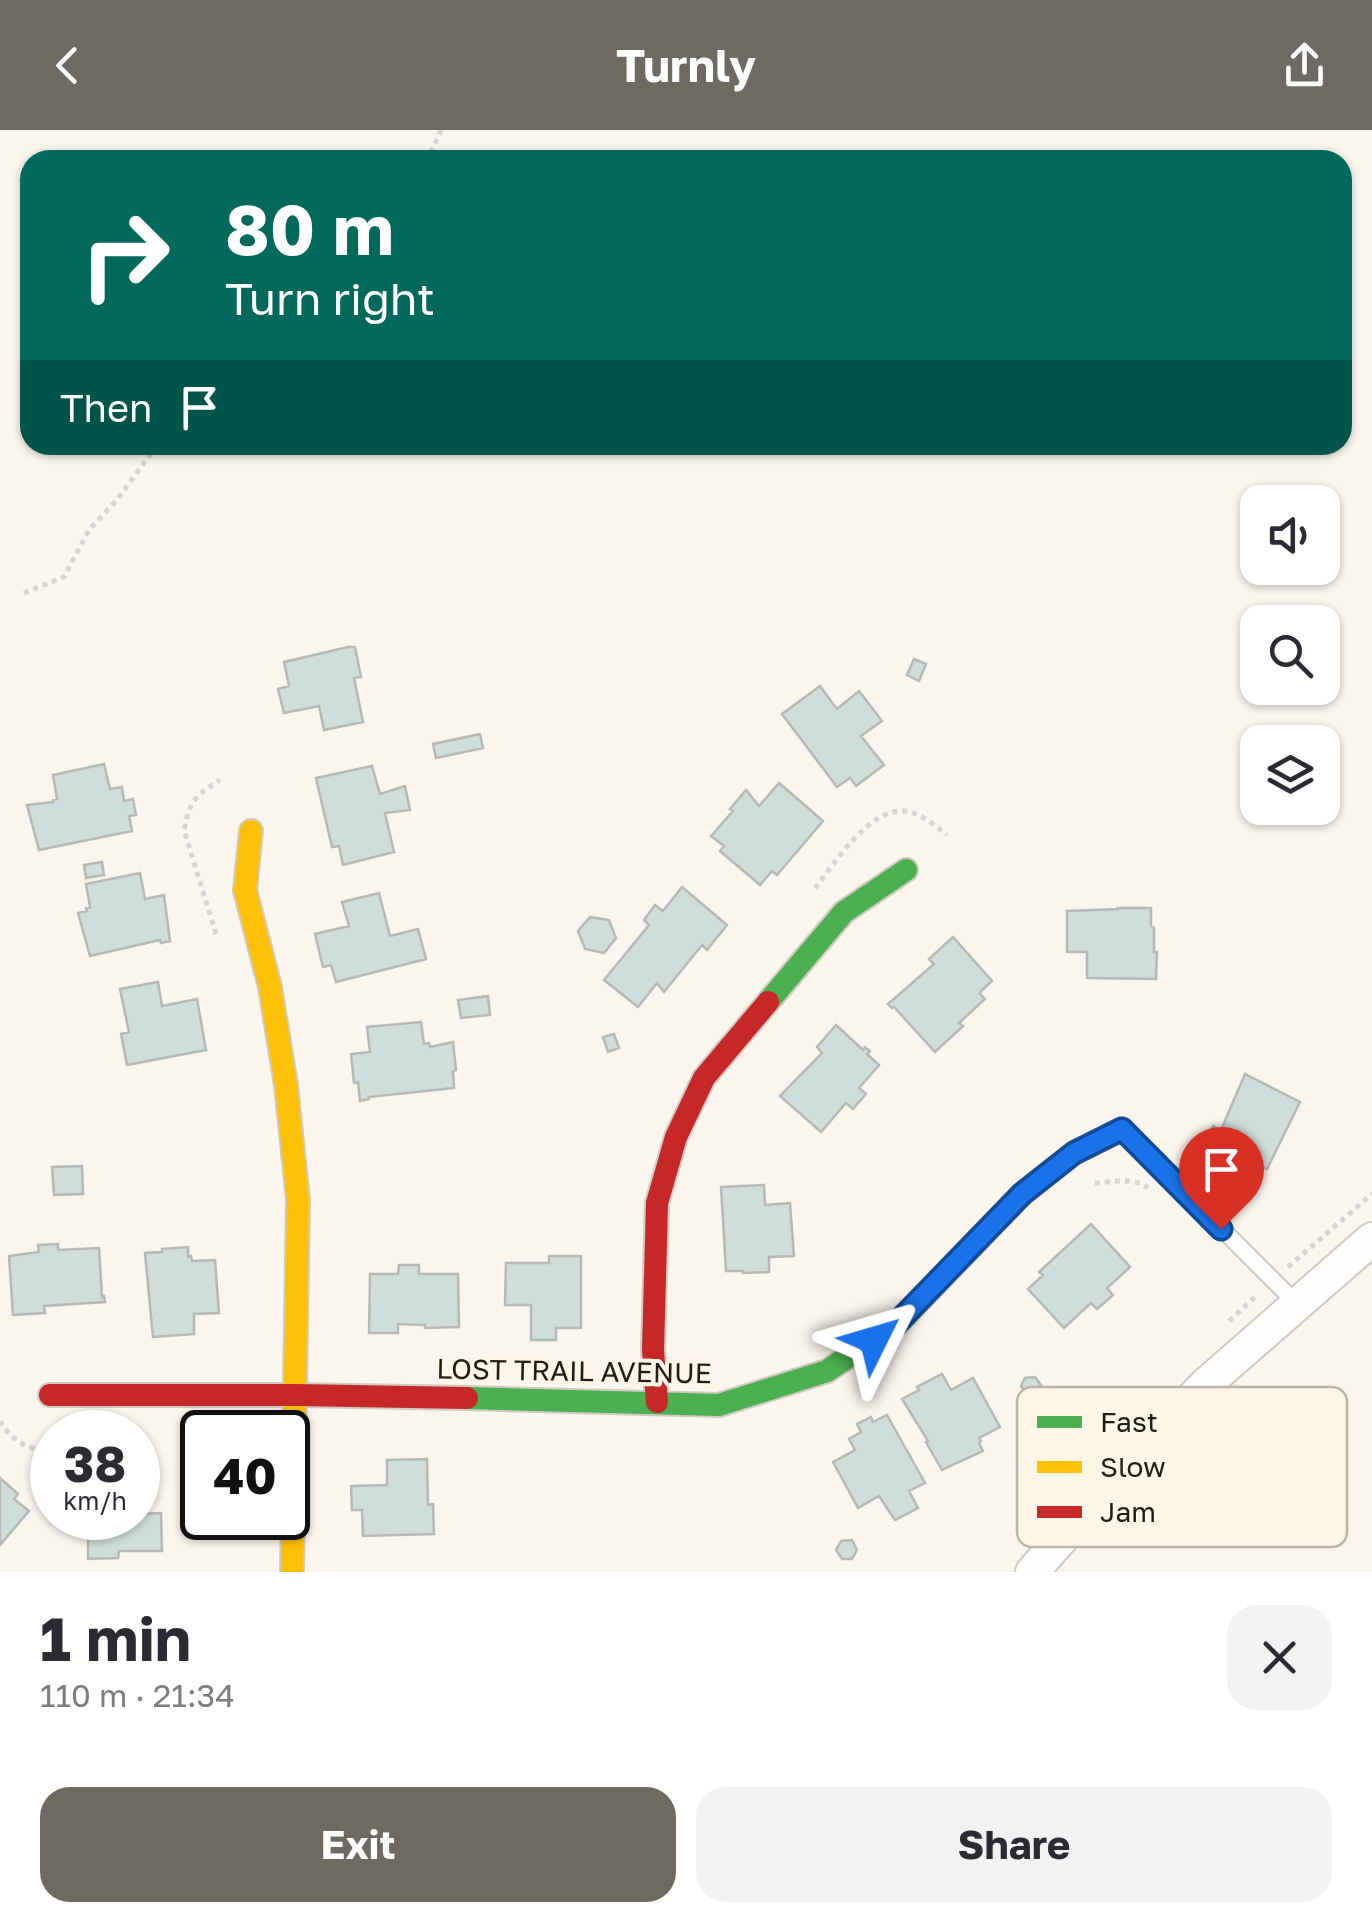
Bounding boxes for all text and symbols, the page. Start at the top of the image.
icon: back [40,38,95,93]
text: Turnly [616,38,756,92]
icon: share [1277,38,1332,93]
text: 80 m [225,186,394,270]
icon: right [60,190,190,320]
text: Turn right [225,271,435,325]
icon: arrive [172,380,227,435]
text: Then [60,385,152,430]
map controls [1240,485,1340,825]
button: sound [1240,485,1340,585]
button: search [1240,605,1340,705]
button: layers [1240,725,1340,825]
pin [1179,1127,1264,1230]
icon: arrive [1194,1142,1249,1197]
position arrow [822,1288,926,1392]
street label: LOST TRAIL AVENUE [436,1352,712,1389]
legend [1017,1387,1347,1547]
text: Fast [1100,1405,1158,1438]
speed limit sign: 40 [180,1410,310,1540]
text: 38 [64,1433,126,1493]
text: Slow [1100,1450,1166,1483]
text: km/h [63,1485,127,1516]
text: Jam [1100,1495,1156,1528]
text: 1 min [40,1602,191,1674]
button: close [1227,1605,1332,1710]
text: 110 m · 21:34 [40,1676,235,1714]
button: Exit [40,1787,676,1902]
button: Share [696,1787,1332,1902]

